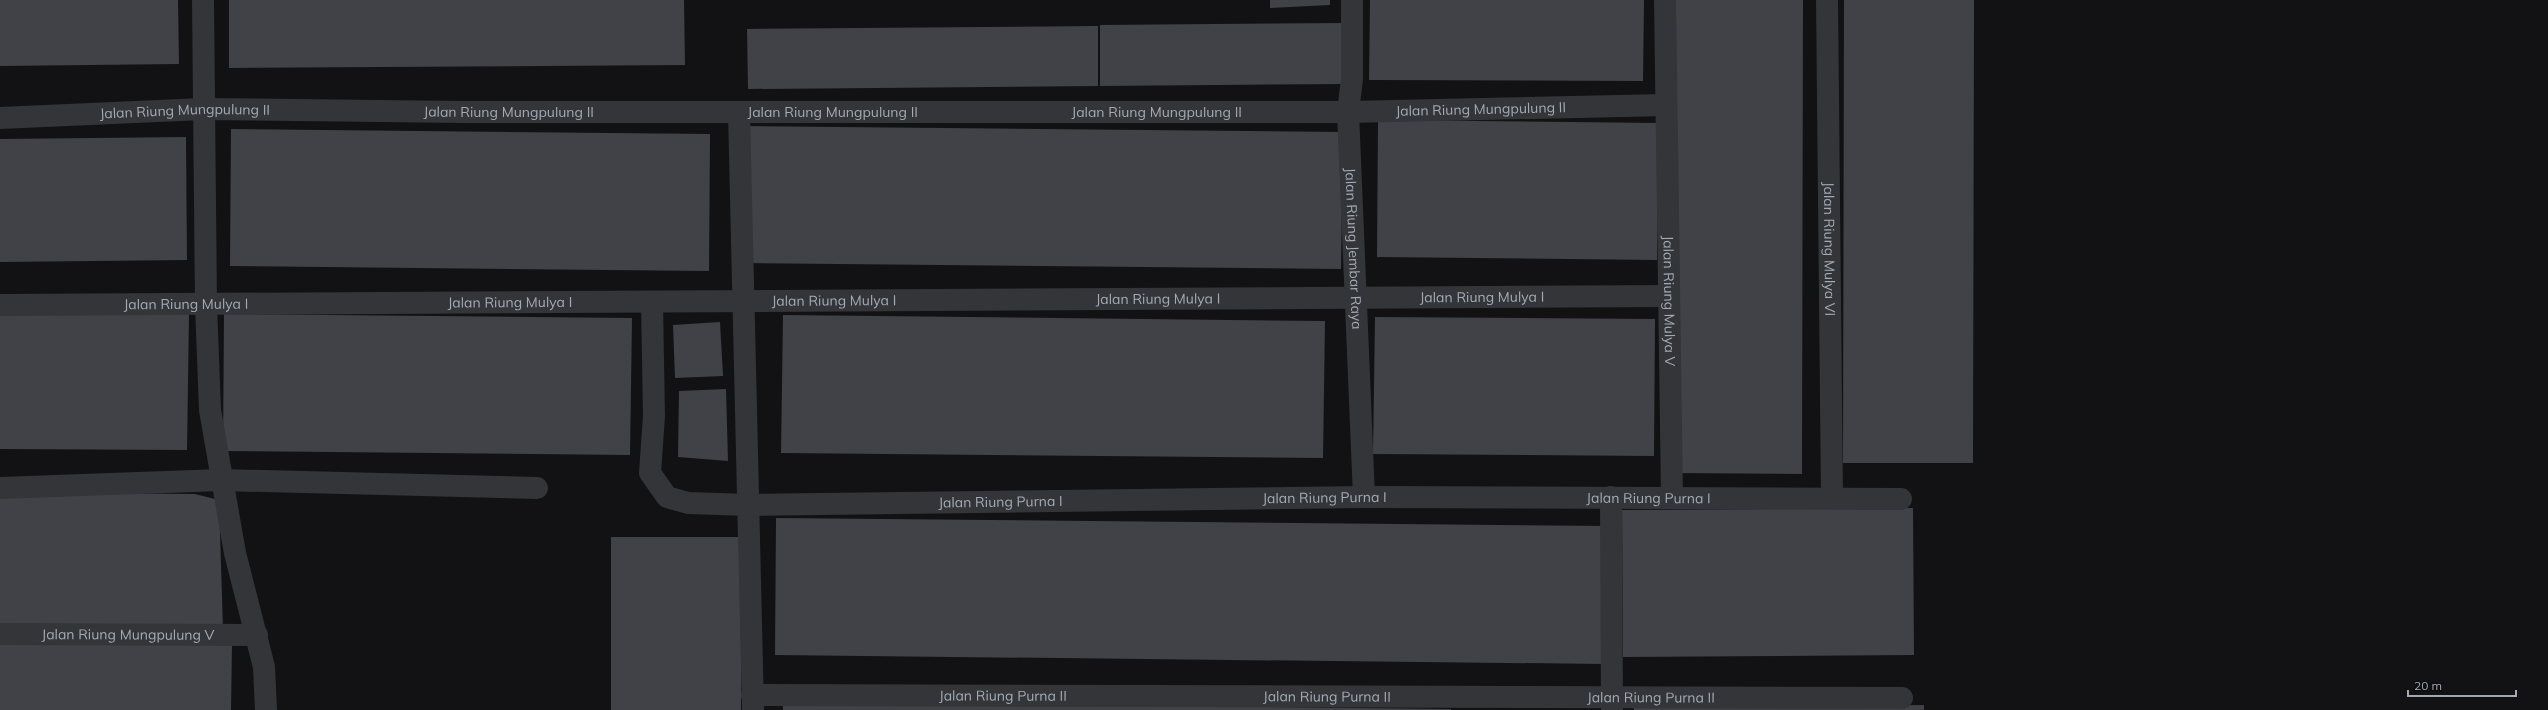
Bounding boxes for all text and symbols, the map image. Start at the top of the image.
street label: Jalan Riung Mungpulung II [1395,98,1566,120]
street label: Jalan Riung Mungpulung II [99,100,270,123]
street label: Jalan Riung Mungpulung II [423,103,594,121]
street label: Jalan Riung Mungpulung II [748,103,918,121]
street label: Jalan Riung Mungpulung II [1072,103,1242,121]
street label: Jalan Riung Jembar Raya [1341,167,1366,330]
street label: Jalan Riung Mulya VI [1820,182,1839,316]
street label: Jalan Riung Mulya V [1659,236,1679,367]
street label: Jalan Riung Mulya I [1420,288,1544,306]
street label: Jalan Riung Mulya I [1096,289,1220,308]
street label: Jalan Riung Mulya I [772,291,896,310]
street label: Jalan Riung Mulya I [448,293,572,312]
street label: Jalan Riung Mulya I [124,295,248,313]
street label: Jalan Riung Purna I [1262,488,1387,507]
street label: Jalan Riung Purna I [1586,489,1711,507]
street label: Jalan Riung Purna I [938,492,1063,512]
street label: Jalan Riung Mungpulung V [42,625,215,644]
scale bar [2408,672,2516,698]
text: 20 m [2414,678,2442,693]
street label: Jalan Riung Purna II [939,686,1067,705]
street label: Jalan Riung Purna II [1263,687,1391,706]
street label: Jalan Riung Purna II [1587,688,1715,707]

